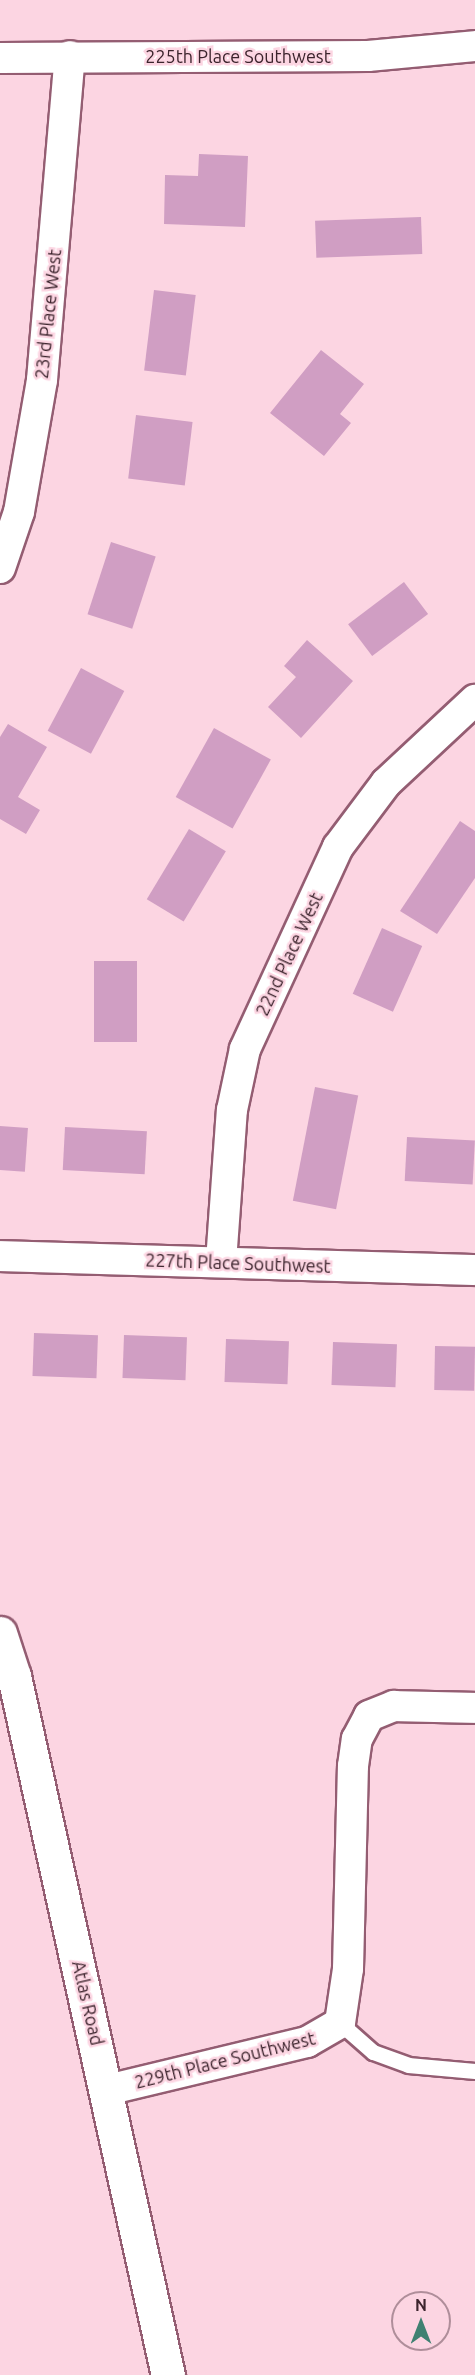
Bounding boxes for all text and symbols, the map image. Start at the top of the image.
street label: 225th Place Southwest [145,45,331,67]
street label: 23rd Place West [30,248,66,380]
street label: 22nd Place West [251,889,327,1019]
street label: 227th Place Southwest [145,1249,331,1277]
street label: Atlas Road [68,1959,108,2047]
street label: 229th Place Southwest [132,2027,318,2093]
north arrow [391,2291,451,2351]
text: N [415,2296,427,2314]

